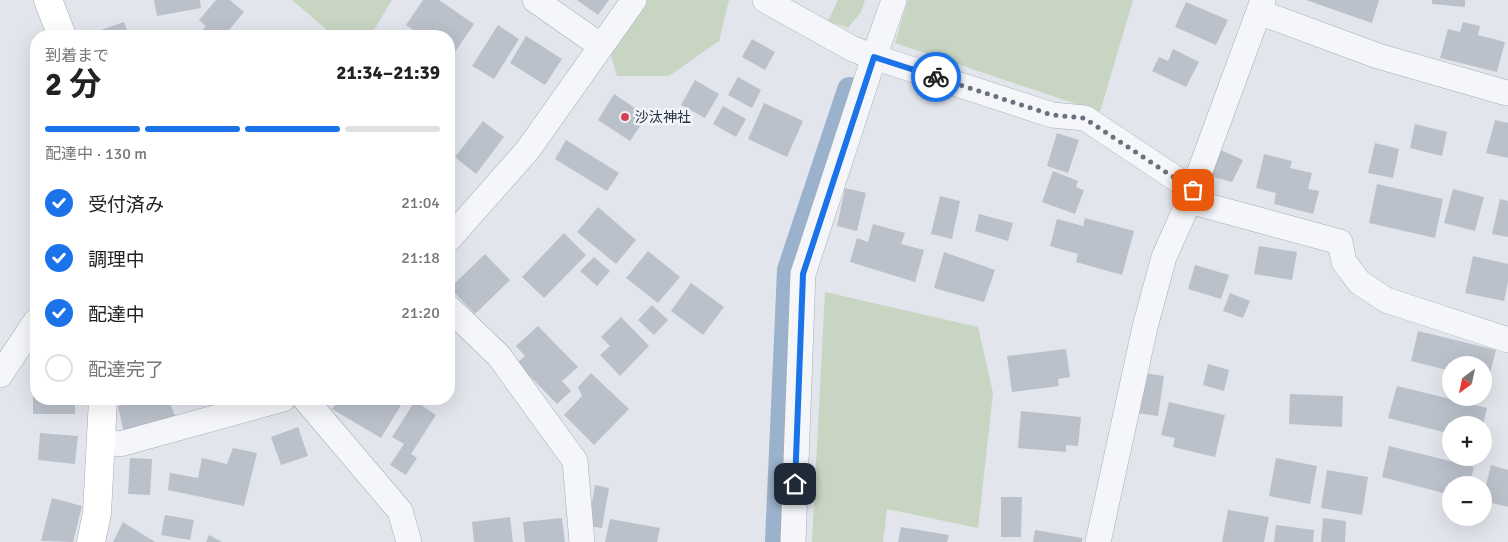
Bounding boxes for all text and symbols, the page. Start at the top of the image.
text: 到着まで [45,46,109,66]
courier [911,52,961,102]
text: 21:34–21:39 [336,61,440,85]
icon: bike [922,63,950,91]
text: 2 分 [45,65,101,104]
place label: 沙汰神社 [635,109,691,126]
marker: 沙汰神社 [619,111,631,123]
text: 配達中 · 130 m [45,144,147,164]
pin [1172,169,1214,211]
icon: bag [1179,176,1207,204]
icon: check [45,189,73,217]
text: 受付済み [88,193,164,217]
text: 21:04 [401,193,440,213]
icon: check [45,244,73,272]
text: 調理中 [88,248,145,272]
text: 21:18 [401,248,440,268]
icon: check [45,299,73,327]
text: 配達中 [88,303,145,327]
text: 21:20 [401,303,440,323]
north arrow [1442,356,1492,406]
map controls [1442,356,1492,526]
text: 配達完了 [88,358,164,382]
button: + [1442,416,1492,466]
pin [774,463,816,505]
icon: home [781,470,809,498]
button: − [1442,476,1492,526]

